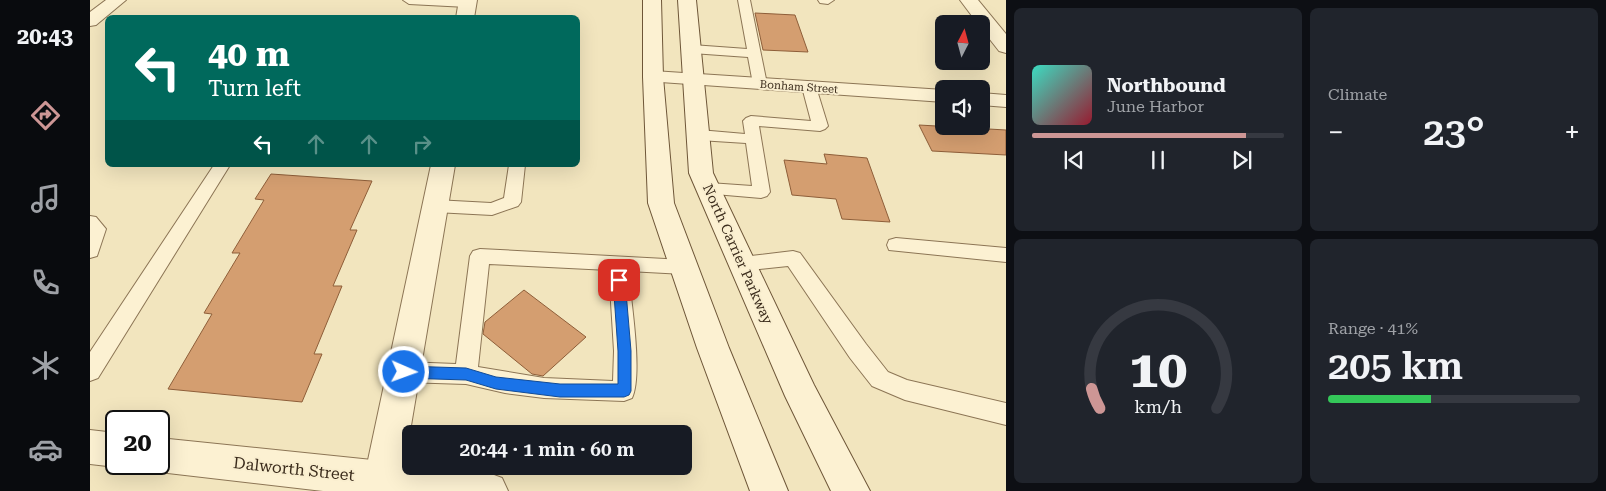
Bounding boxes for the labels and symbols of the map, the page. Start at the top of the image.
north arrow [935,15,990,70]
street label: Bonham Street [759,78,839,96]
street label: North Carrier Parkway [700,182,776,327]
pin [598,259,640,301]
position arrow [377,345,429,397]
speed limit sign: 20 [105,410,170,475]
street label: Dalworth Street [232,453,356,485]

